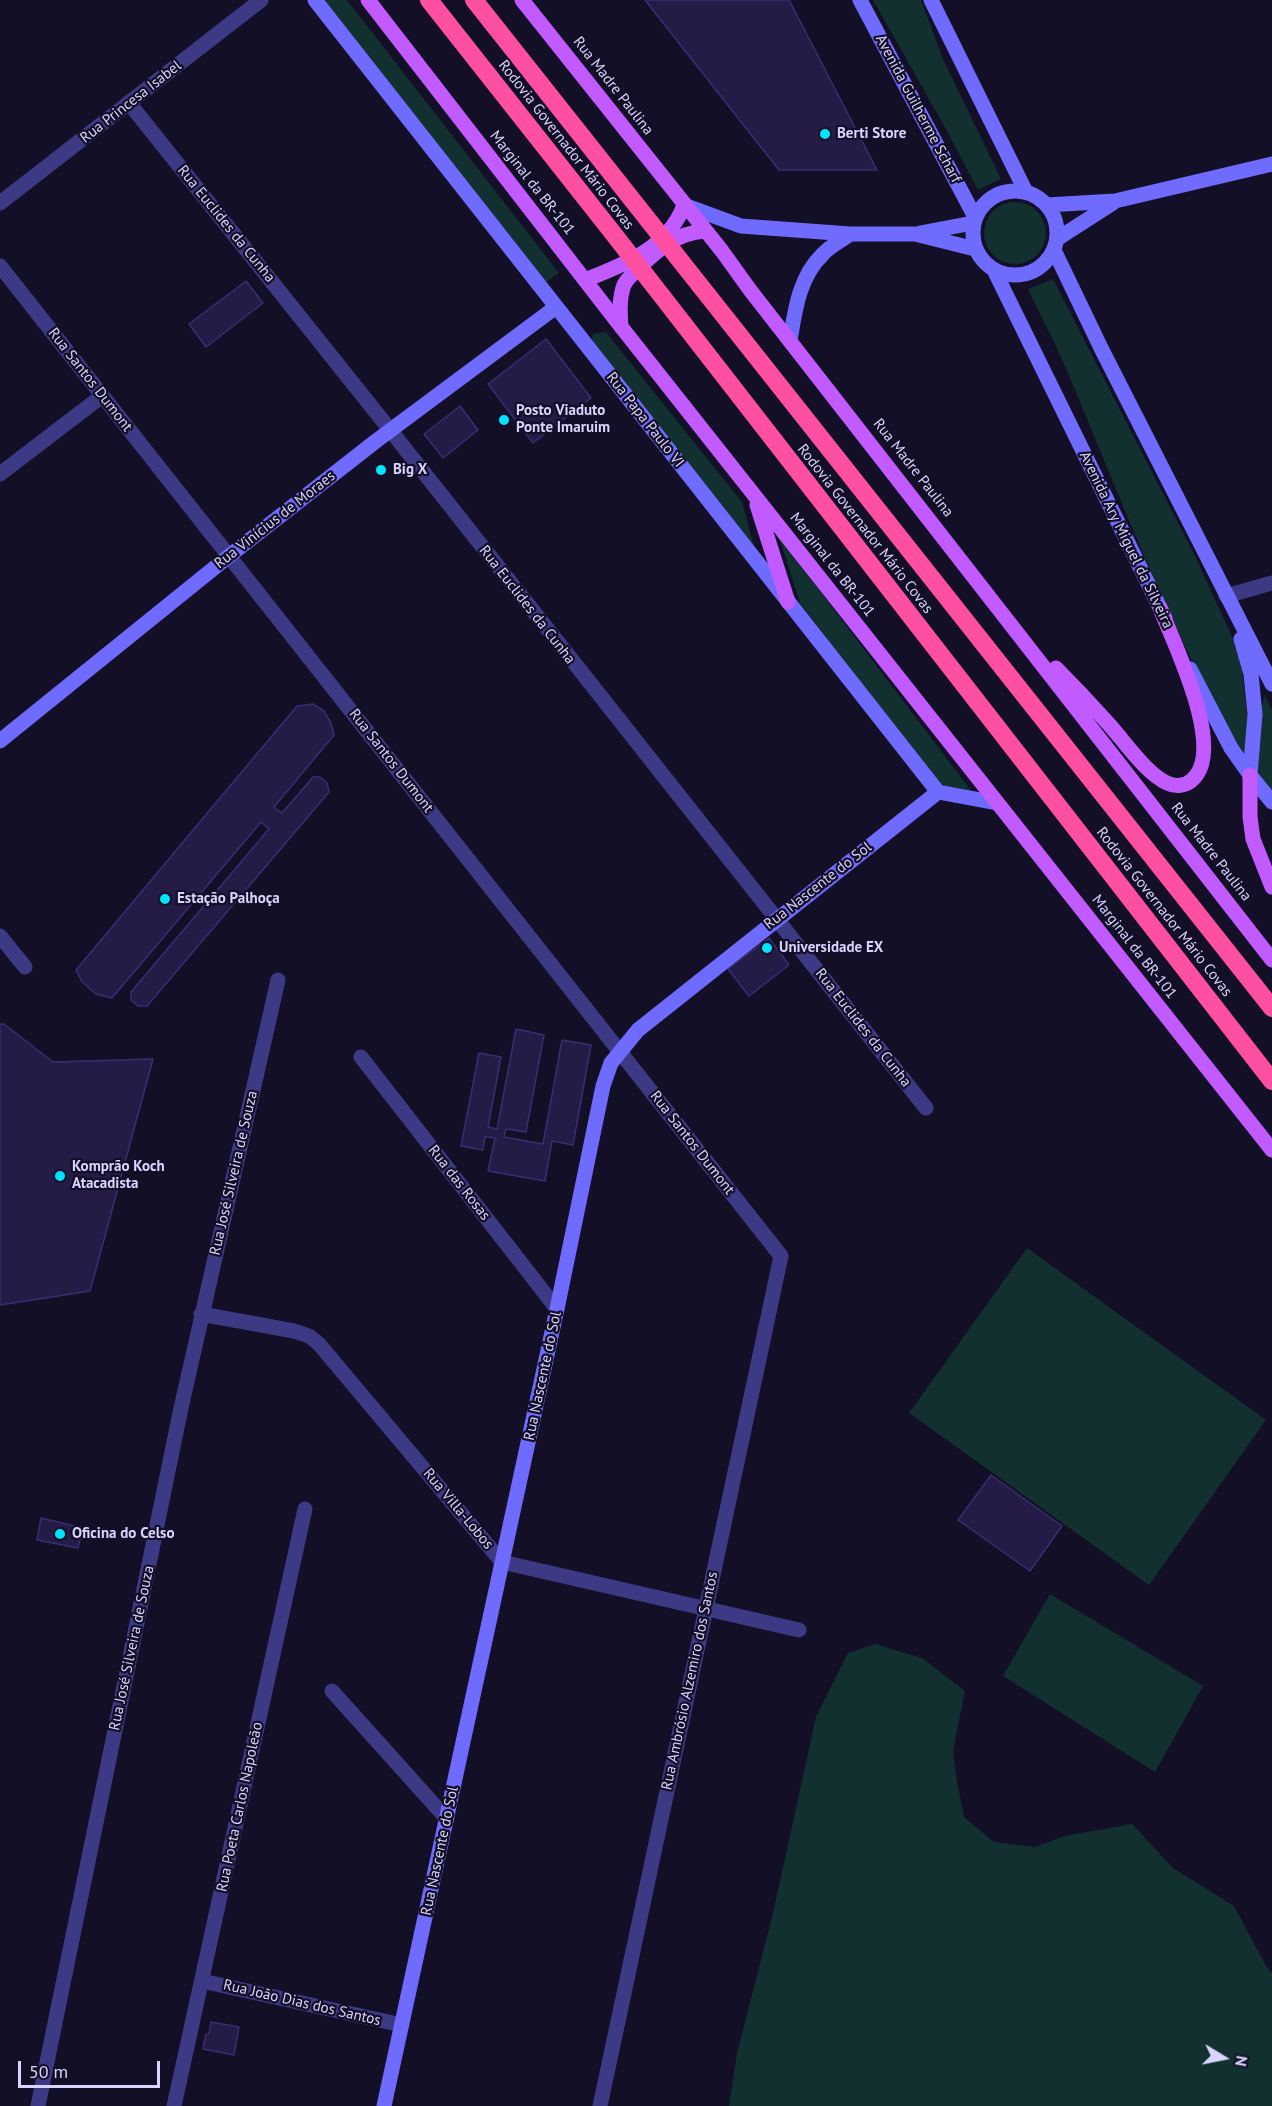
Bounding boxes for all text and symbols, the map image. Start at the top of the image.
street label: Avenida Guilherme Scharf [871,32,965,186]
street label: Rua Madre Paulina [569,33,657,139]
street label: Rua Princesa Isabel [77,57,185,147]
street label: Rodovia Governador Mário Covas [494,57,638,233]
place label: Berti Store [837,125,906,143]
street label: Marginal da BR-101 [486,127,578,239]
marker: Berti Store [818,127,832,141]
street label: Rua Euclides da Cunha [173,162,279,286]
street label: Rua Santos Dumont [44,325,136,435]
street label: Rua Papa Paulo VI [602,369,688,471]
place label: Posto Viaduto Ponte Imaruim [516,402,610,437]
marker: Posto Viaduto Ponte Imaruim [497,413,511,427]
street label: Rua Madre Paulina [869,415,957,521]
street label: Rodovia Governador Mário Covas [793,441,937,617]
street label: Avenida Ary Miguel da Silveira [1075,449,1177,631]
place label: Big X [393,461,427,479]
marker: Big X [374,463,388,477]
street label: Rua Vinícius de Moraes [211,467,339,573]
street label: Marginal da BR-101 [786,509,878,621]
street label: Rua Euclides da Cunha [475,542,579,668]
street label: Rua Santos Dumont [345,706,437,816]
street label: Rua Madre Paulina [1167,799,1255,905]
street label: Rodovia Governador Mário Covas [1092,824,1236,1000]
street label: Rua Nascente do Sol [761,838,875,934]
place label: Estação Palhoça [177,890,280,908]
street label: Marginal da BR-101 [1088,891,1180,1003]
marker: Estação Palhoça [158,892,172,906]
place label: Universidade EX [779,939,883,957]
marker: Universidade EX [760,941,774,955]
street label: Rua Euclides da Cunha [811,965,915,1091]
street label: Rua Santos Dumont [646,1088,738,1198]
street label: Rua José Silveira de Souza [206,1089,262,1257]
street label: Rua das Rosas [424,1142,494,1224]
place label: Komprão Koch Atacadista [72,1158,165,1193]
marker: Komprão Koch Atacadista [53,1169,67,1183]
street label: Rua Nascente do Sol [521,1310,565,1442]
street label: Rua Villa-Lobos [419,1465,497,1553]
place label: Oficina do Celso [72,1525,174,1543]
marker: Oficina do Celso [53,1527,67,1541]
street label: Rua José Silveira de Souza [106,1564,158,1732]
street label: Rua Ambrósio Alzemiro dos Santos [658,1570,722,1792]
street label: Rua Poeta Carlos Napoleão [213,1720,267,1894]
street label: Rua Nascente do Sol [418,1785,462,1917]
street label: Rua João Dias dos Santos [221,1976,383,2030]
north arrow [1194,2028,1254,2088]
scale bar [21,2049,164,2087]
text: N [1231,2054,1252,2068]
text: 50 m [29,2060,68,2083]

